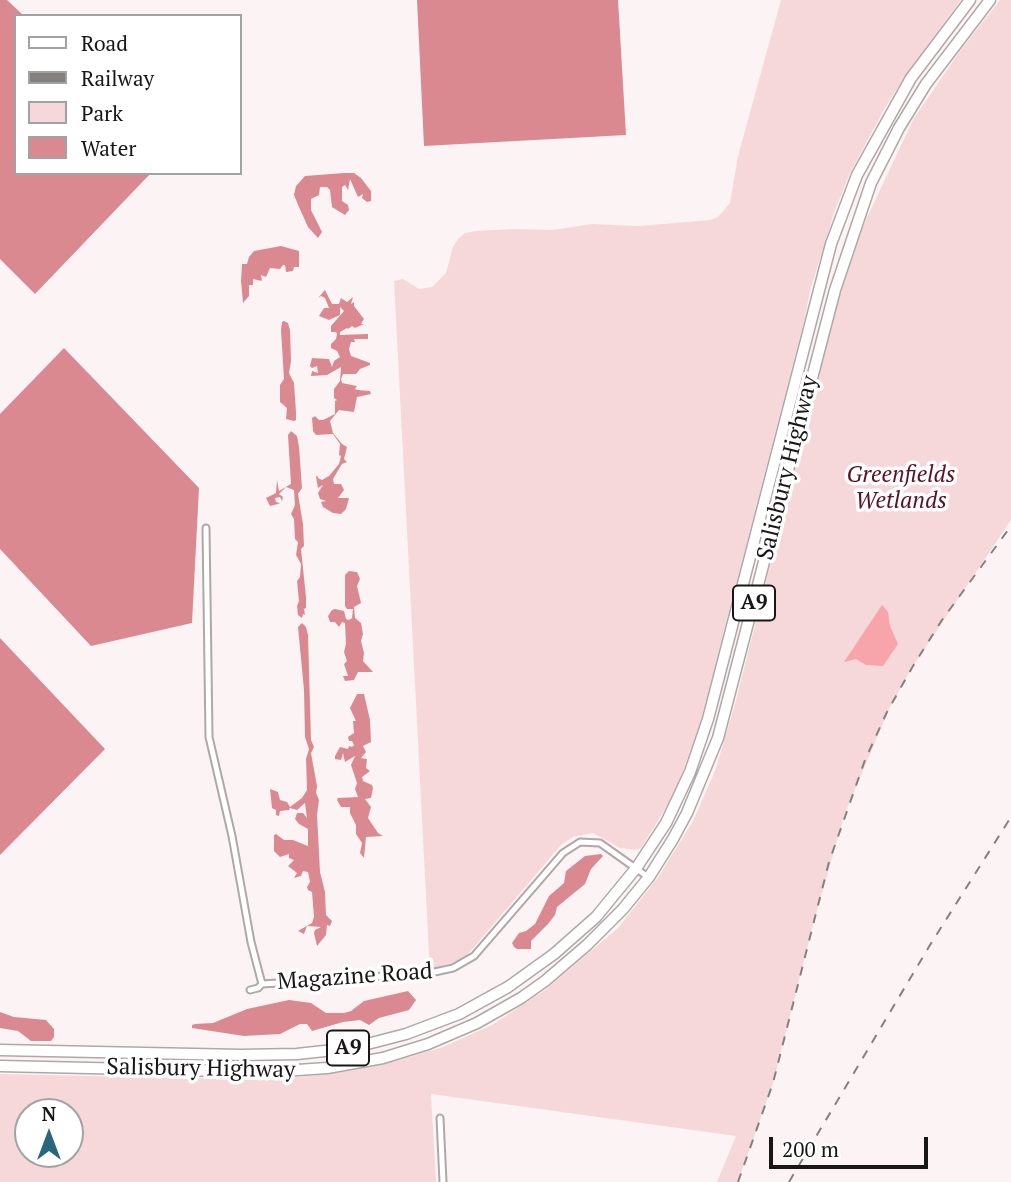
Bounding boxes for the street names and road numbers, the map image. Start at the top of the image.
street label: Salisbury Highway [752,373,824,563]
road number: A9 [733,586,775,620]
street label: Magazine Road [276,958,434,996]
road number: A9 [327,1030,369,1066]
street label: Salisbury Highway [106,1054,296,1084]

